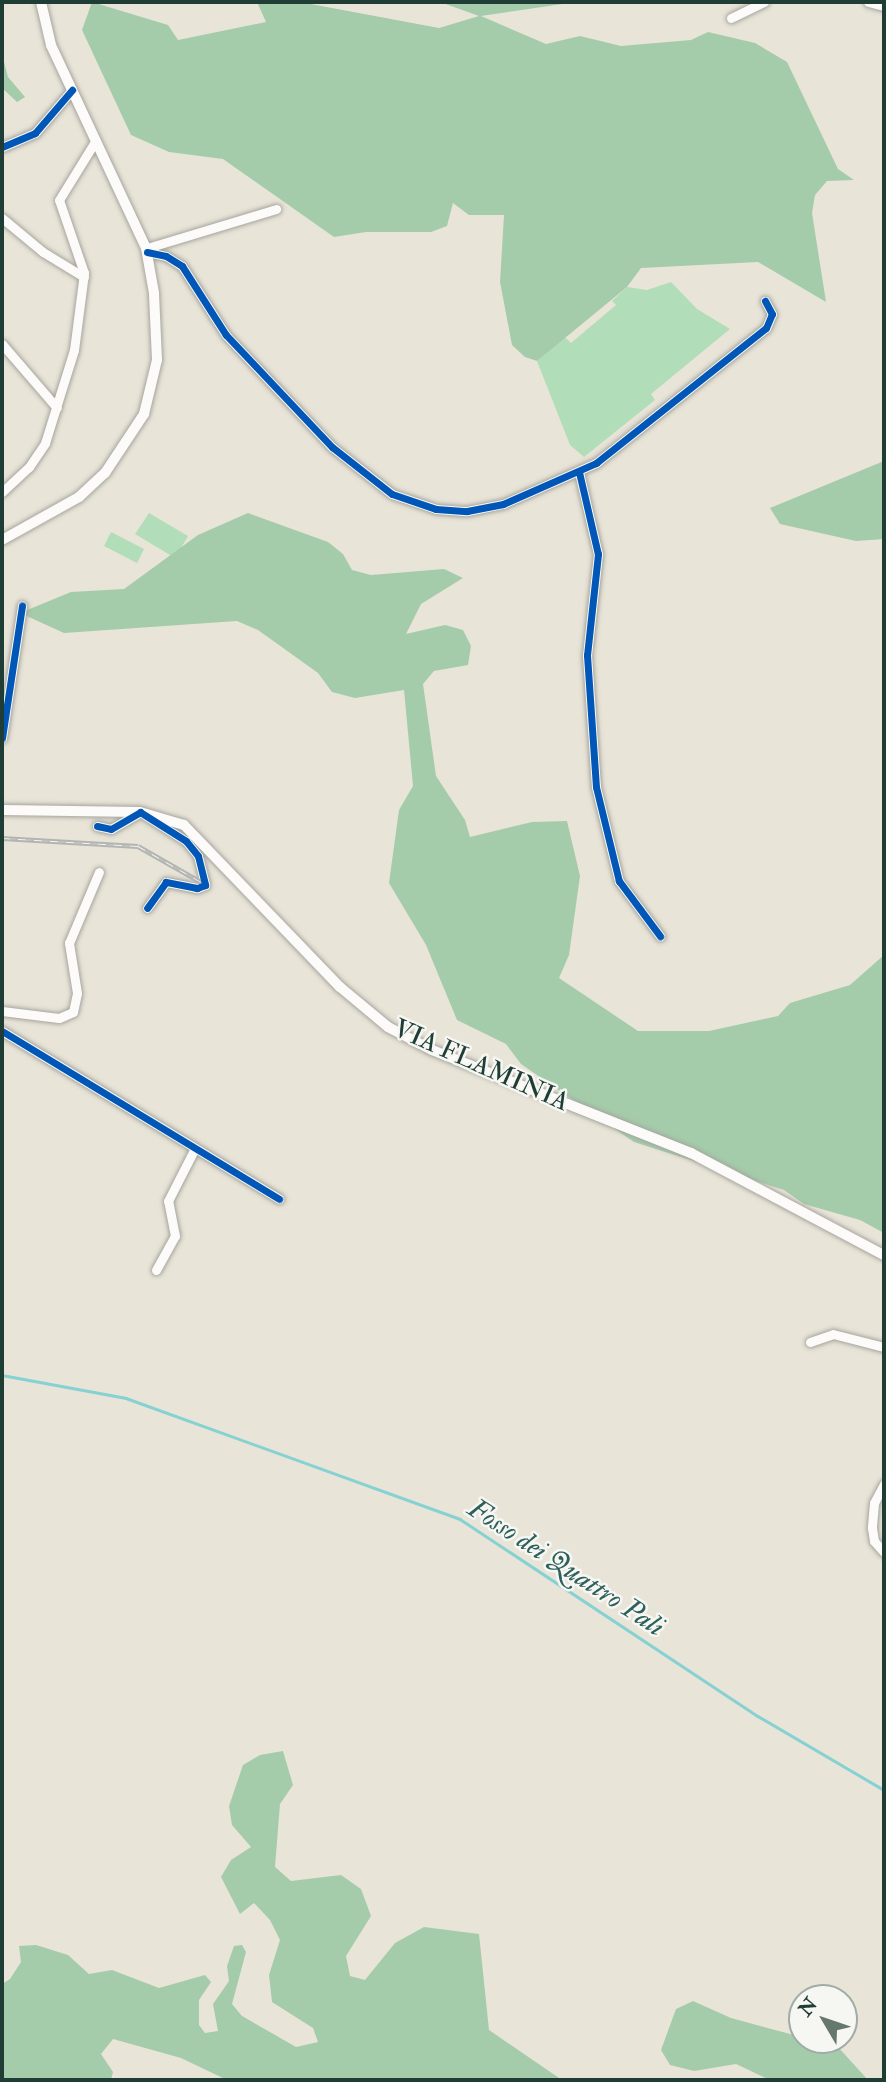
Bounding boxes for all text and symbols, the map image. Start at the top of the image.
street label: VIA FLAMINIA [388,1013,574,1119]
water label: Fosso dei Quattro Pali [461,1492,671,1644]
north arrow [788,1984,858,2054]
text: N [794,1993,823,2021]

